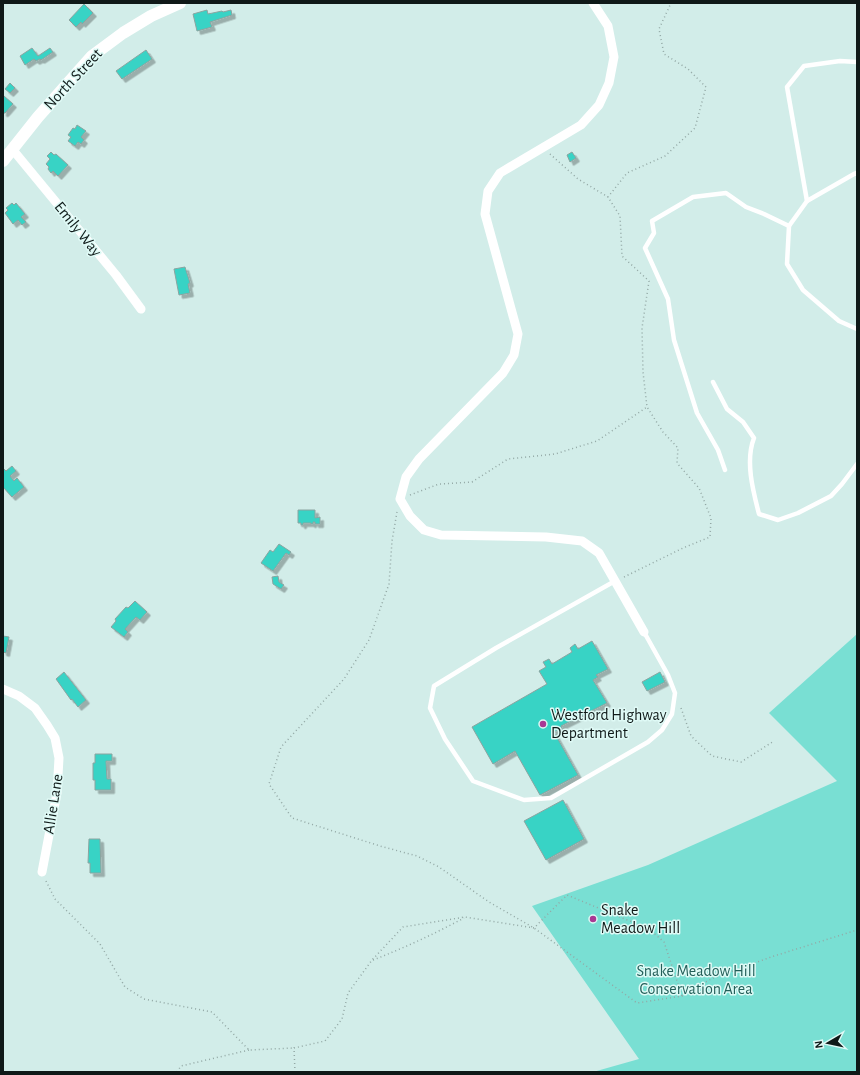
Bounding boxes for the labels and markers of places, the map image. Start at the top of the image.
place label: Westford Highway Department [551,707,667,741]
marker: Westford Highway Department [538,719,548,729]
place label: Snake Meadow Hill [601,902,680,936]
marker: Snake Meadow Hill [588,914,598,924]

